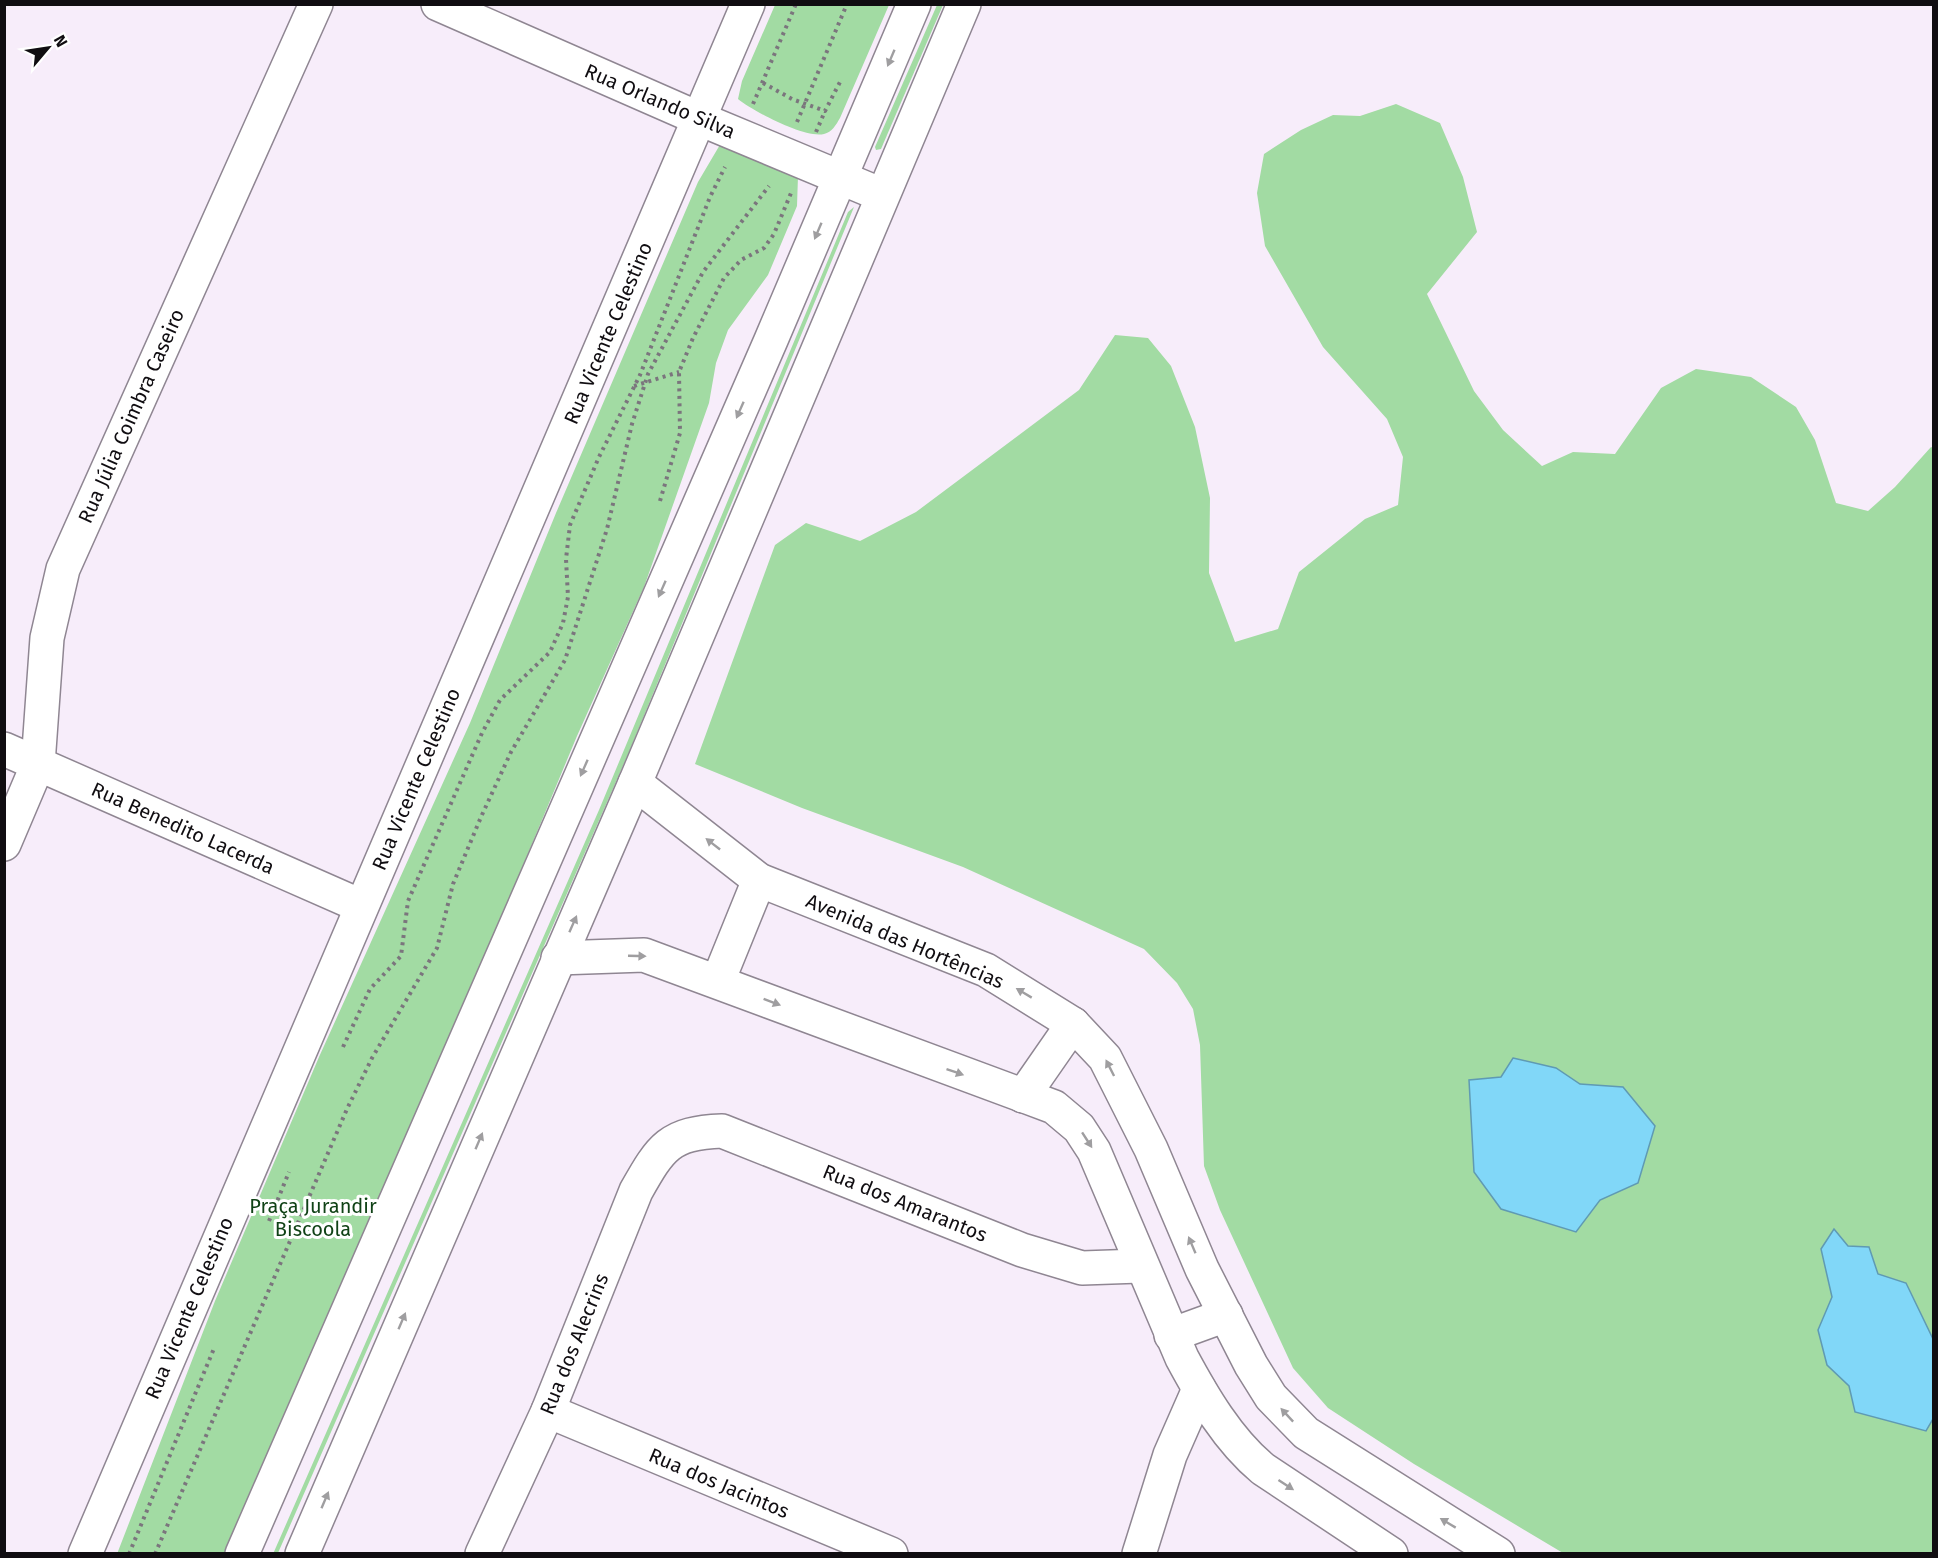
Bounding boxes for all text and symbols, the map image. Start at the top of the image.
north arrow [18,18,78,78]
text: N [50,32,72,50]
one-way arrow [886,50,896,68]
street label: Rua Orlando Silva [581,58,739,144]
one-way arrow [813,223,823,241]
street label: Rua Vicente Celestino [559,238,657,428]
street label: Rua Júlia Coimbra Caseiro [73,305,189,527]
one-way arrow [736,402,745,419]
one-way arrow [658,581,667,598]
street label: Rua Vicente Celestino [367,684,465,874]
one-way arrow [579,759,589,777]
street label: Rua Benedito Lacerda [88,777,278,879]
one-way arrow [705,838,720,850]
street label: Avenida das Hortências [802,888,1008,994]
one-way arrow [568,915,577,932]
one-way arrow [628,951,647,961]
one-way arrow [1016,987,1032,998]
one-way arrow [764,998,782,1008]
one-way arrow [1106,1060,1115,1077]
one-way arrow [946,1067,964,1077]
one-way arrow [474,1132,484,1150]
one-way arrow [1081,1132,1092,1148]
street label: Rua dos Amarantos [819,1159,991,1247]
park label: Praça Jurandir Biscoola [249,1194,377,1241]
street label: Rua Vicente Celestino [140,1213,238,1403]
one-way arrow [1187,1236,1197,1254]
street label: Rua dos Alecrins [535,1270,613,1418]
one-way arrow [397,1311,407,1329]
one-way arrow [1280,1407,1294,1422]
street label: Rua dos Jacintos [645,1443,793,1523]
one-way arrow [1278,1479,1294,1491]
one-way arrow [320,1490,330,1508]
one-way arrow [1440,1518,1456,1529]

